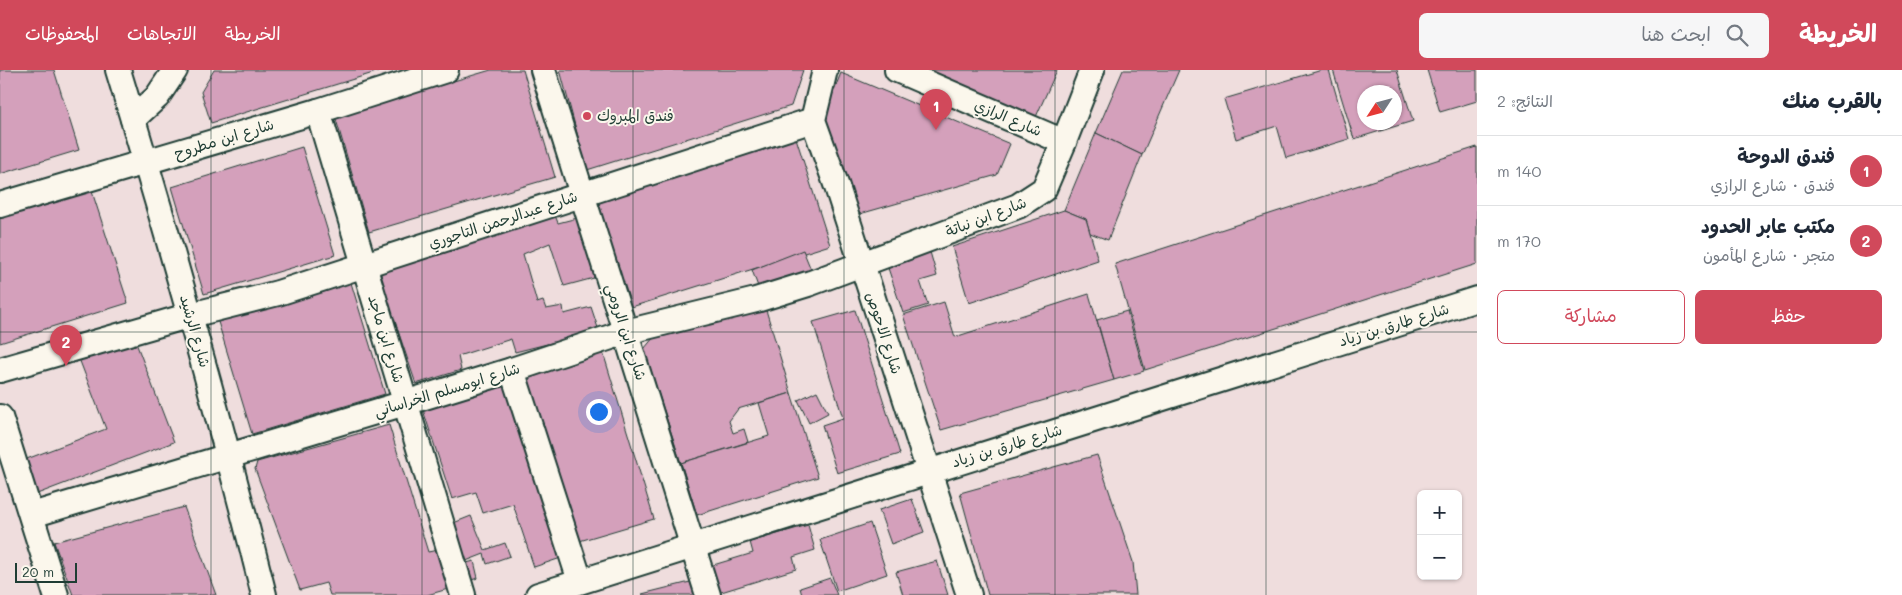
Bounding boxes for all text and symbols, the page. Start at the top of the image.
search box [1419,13,1769,58]
text: الخريطة [1799,17,1877,48]
text: المحفوظات [25,21,99,45]
text: الاتجاهات [127,21,197,45]
text: الخريطة [225,21,281,45]
text: ابحث هنا [1641,21,1711,46]
icon: search [1723,21,1751,49]
north arrow [1357,85,1402,130]
text: بالقرب منك [1782,86,1882,113]
pin: 1 [920,89,952,130]
text: النتائج: 2 [1497,90,1553,111]
street label: شارع الرازي [971,94,1045,142]
place label: فندق المبروك [597,105,674,125]
marker: فندق المبروك [581,110,593,122]
street label: شارع ابن مطروح [171,113,276,164]
text: فندق الدوحة [1737,143,1835,168]
text: 140 m [1497,160,1541,181]
text: 1 [1862,160,1870,181]
text: فندق · شارع الرازي [1710,174,1835,195]
street label: شارع عبدالرحمن التاجوري [426,186,580,254]
street label: شارع ابن نباتة [942,191,1029,242]
text: مكتب عابر الحدود [1701,213,1835,238]
text: 170 m [1497,230,1541,251]
text: 2 [1862,230,1870,251]
text: متجر · شارع المأمون [1703,244,1835,265]
street label: شارع ابن الرومي [598,281,652,384]
street label: شارع الاحوص [861,289,908,377]
button: مشاركة [1497,290,1685,344]
button: حفظ [1695,290,1882,344]
street label: شارع الرشيد [175,292,216,370]
street label: شارع ابن ماجد [363,292,410,385]
street label: شارع طارق بن زياد [1336,298,1452,351]
pin: 2 [50,325,82,366]
street label: شارع ابومسلم الخراساني [371,357,523,425]
your location [586,399,612,425]
street label: شارع طارق بن زياد [949,419,1065,472]
map controls [1417,490,1462,580]
button: + [1417,490,1462,535]
button: − [1417,535,1462,580]
scale bar [15,560,78,583]
text: 20 m [22,562,54,581]

